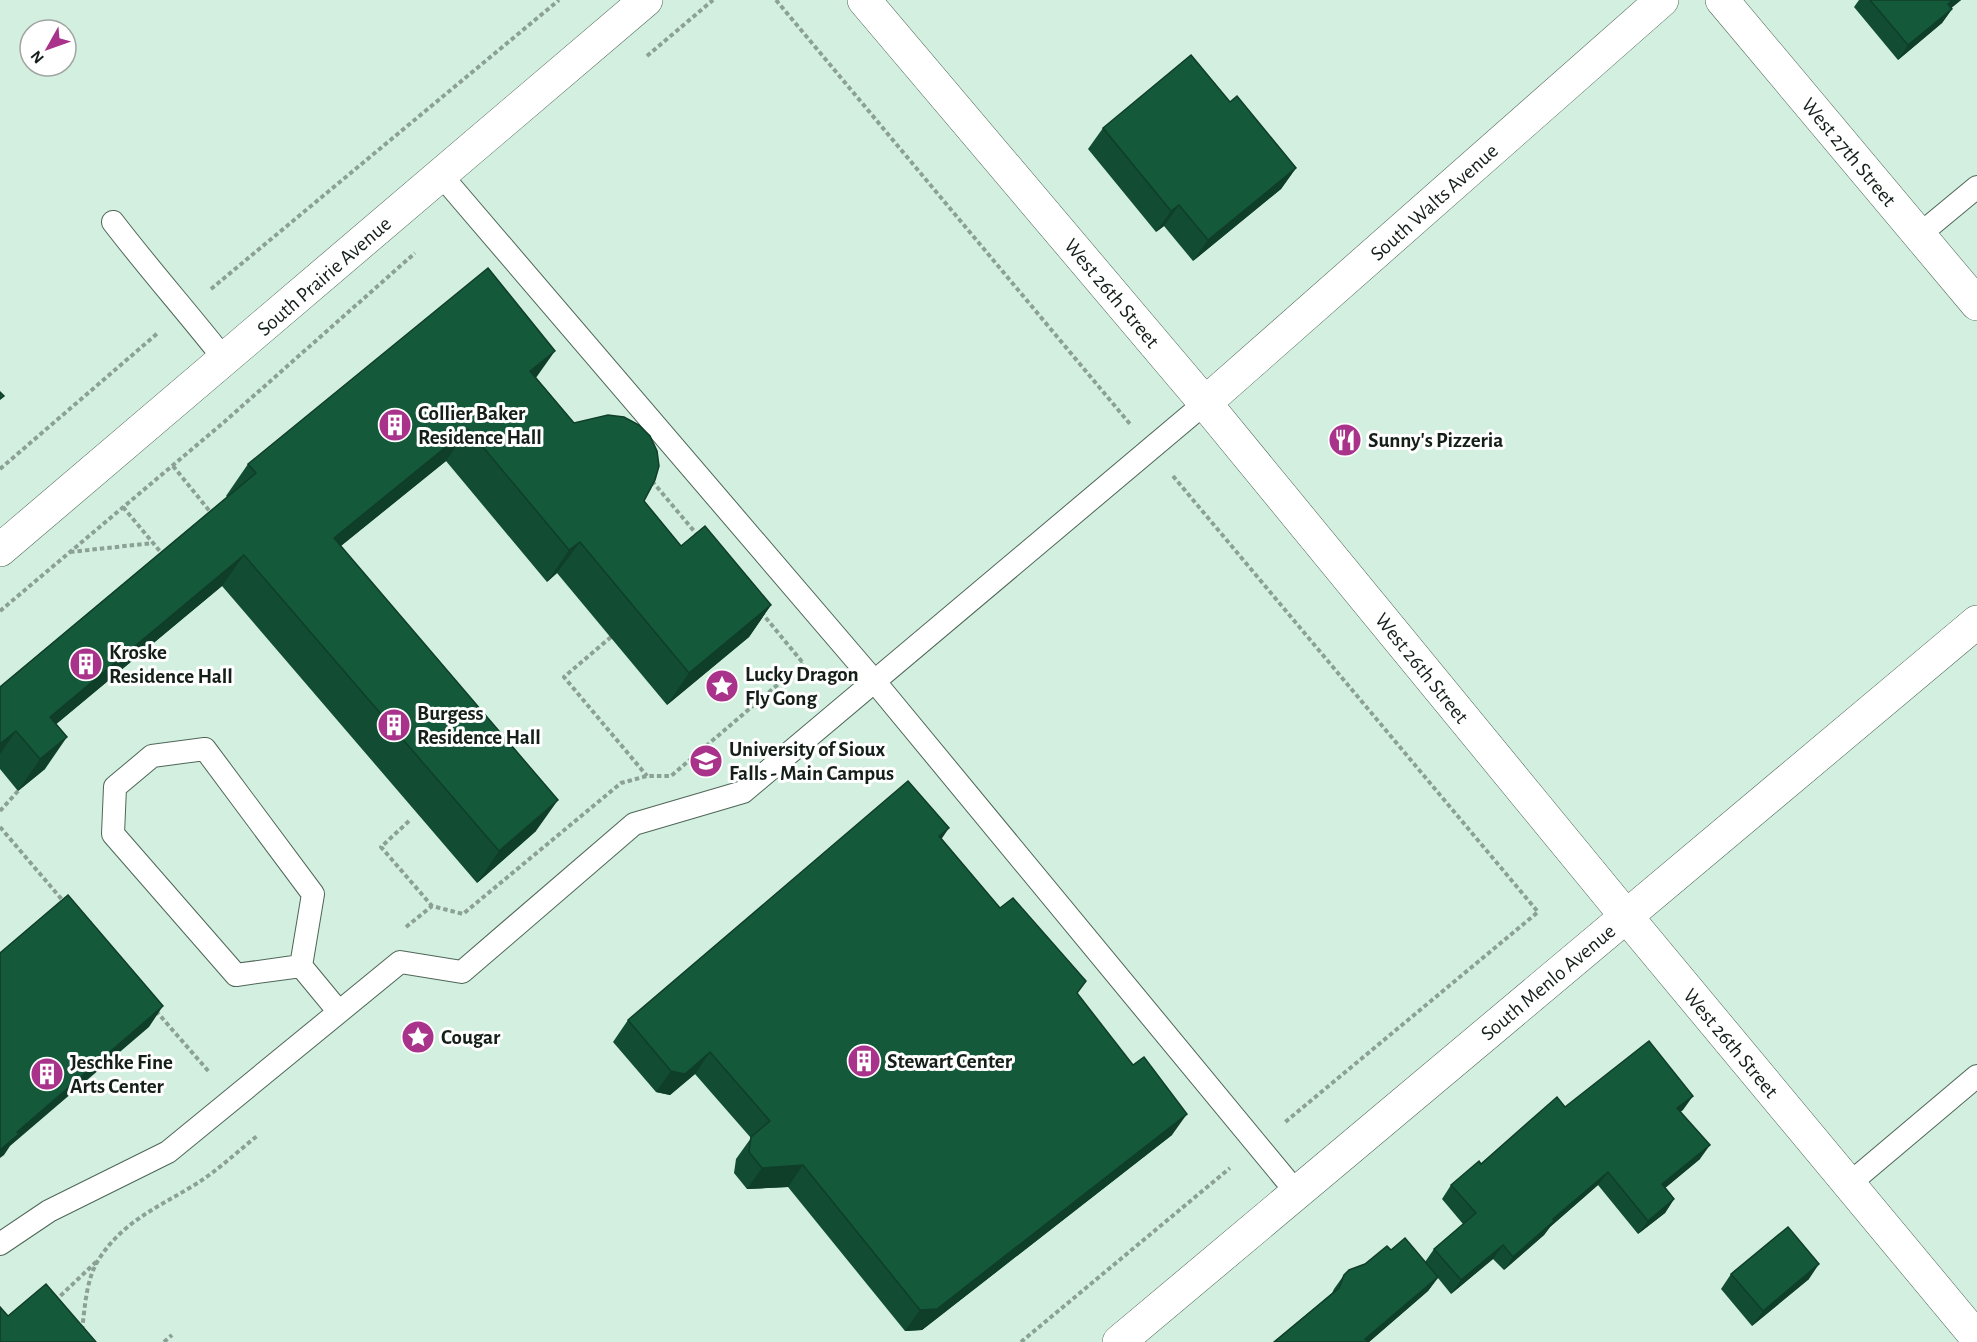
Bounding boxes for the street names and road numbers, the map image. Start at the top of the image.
street label: West 27th Street [1797,94,1900,211]
street label: South Walts Avenue [1367,140,1502,265]
street label: South Prairie Avenue [253,213,395,340]
street label: West 26th Street [1060,235,1163,352]
street label: West 26th Street [1371,609,1473,728]
street label: South Menlo Avenue [1477,920,1620,1045]
street label: West 26th Street [1679,985,1782,1102]

